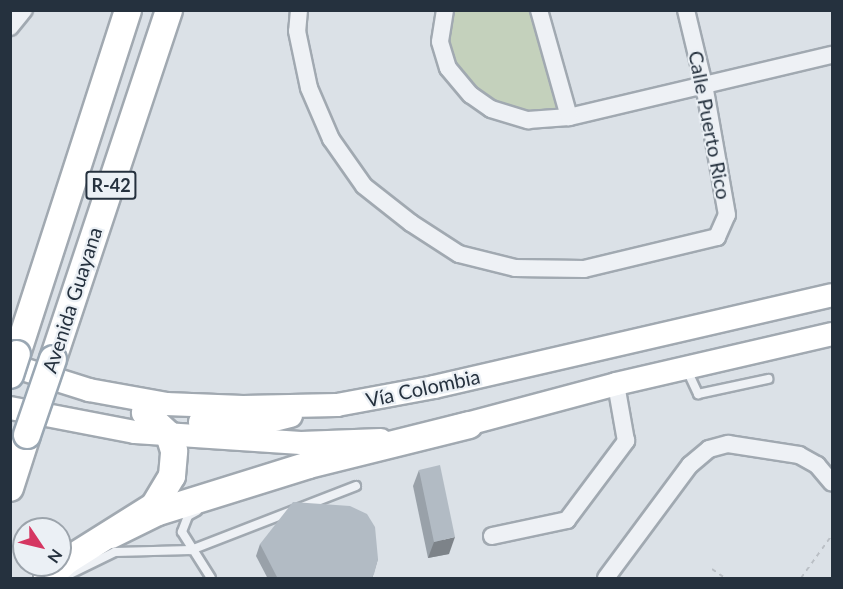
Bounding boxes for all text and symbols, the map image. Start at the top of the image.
street label: Calle Puerto Rico [684,49,736,201]
road number: R-42 [84,170,138,200]
street label: Avenida Guayana [37,224,107,376]
street label: Vía Colombia [364,364,482,412]
north arrow [12,517,72,577]
text: N [44,546,67,567]

